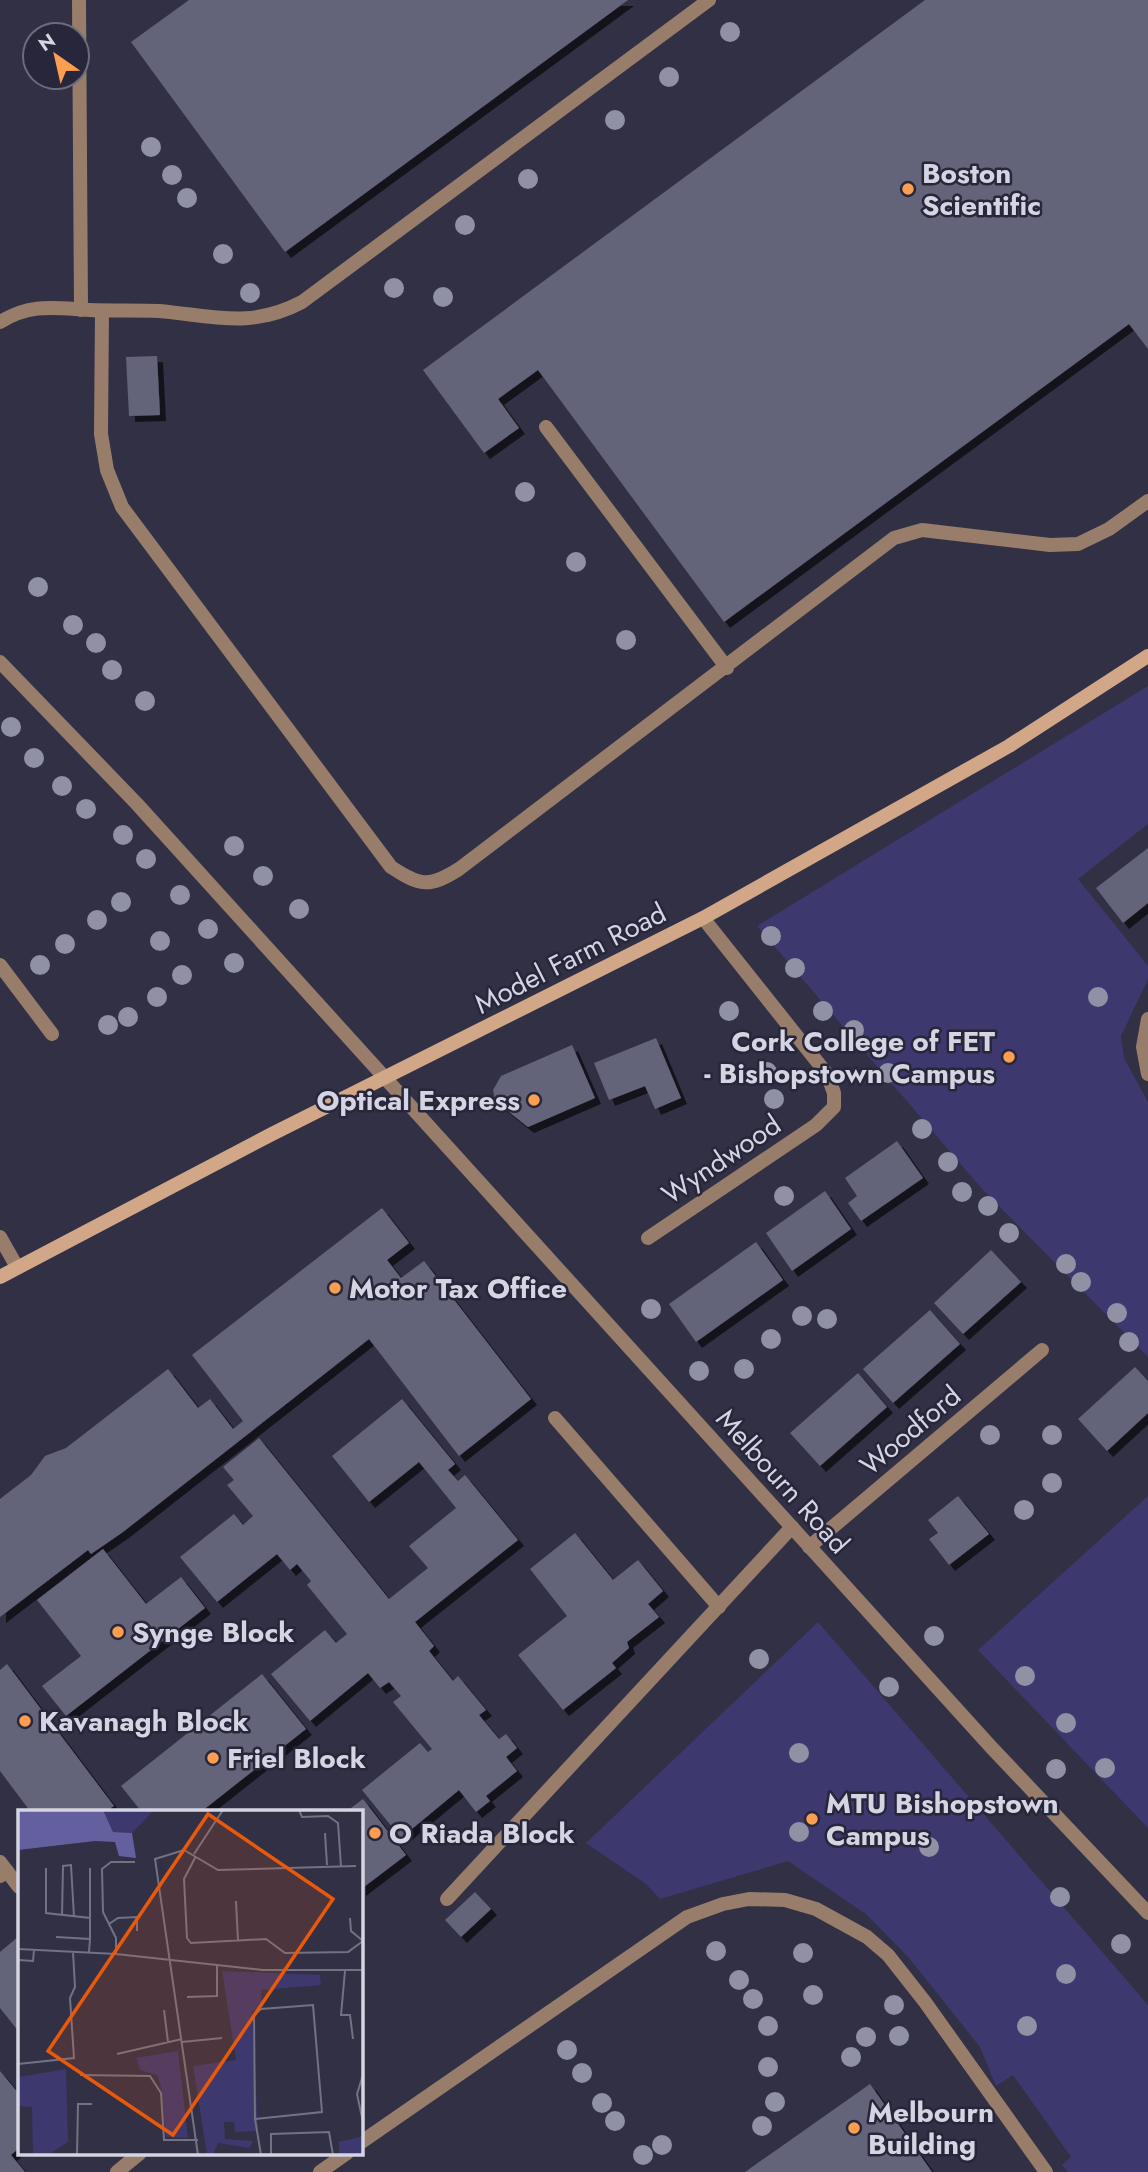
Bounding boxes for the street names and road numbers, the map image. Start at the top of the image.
street label: Model Farm Road [467,892,673,1024]
street label: Wyndwood [653,1104,789,1214]
street label: Woodford [851,1376,970,1485]
street label: Melbourn Road [706,1400,859,1563]

